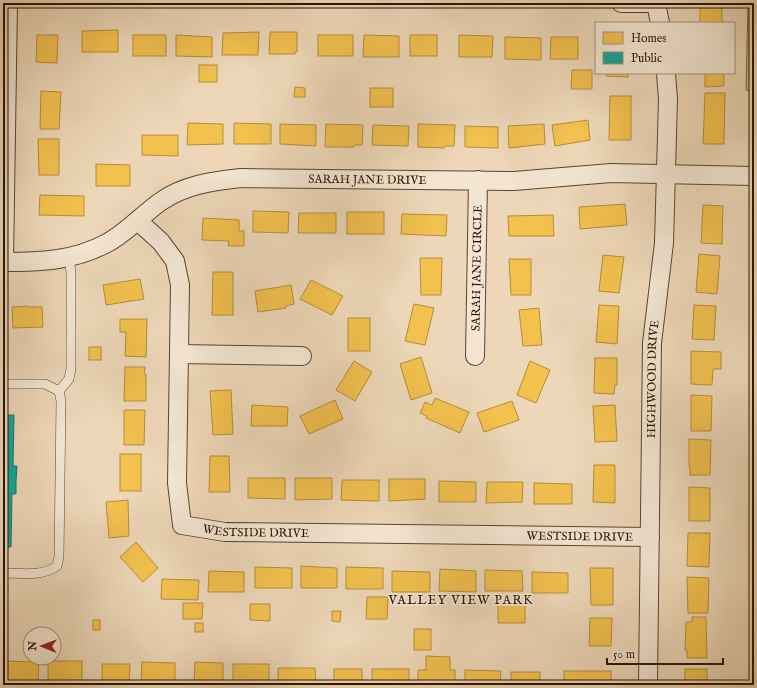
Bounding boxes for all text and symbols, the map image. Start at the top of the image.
legend [595,22,735,74]
text: Homes [631,31,667,46]
text: Public [631,51,662,66]
street label: SARAH JANE DRIVE [308,171,427,188]
street label: SARAH JANE CIRCLE [468,205,485,331]
street label: HIGHWOOD DRIVE [643,319,662,438]
street label: WESTSIDE DRIVE [202,521,309,540]
street label: WESTSIDE DRIVE [527,528,633,544]
district label: VALLEY VIEW PARK [387,592,534,609]
north arrow [22,626,62,666]
text: N [26,640,40,652]
scale bar [607,640,723,666]
text: 50 m [613,647,635,662]

